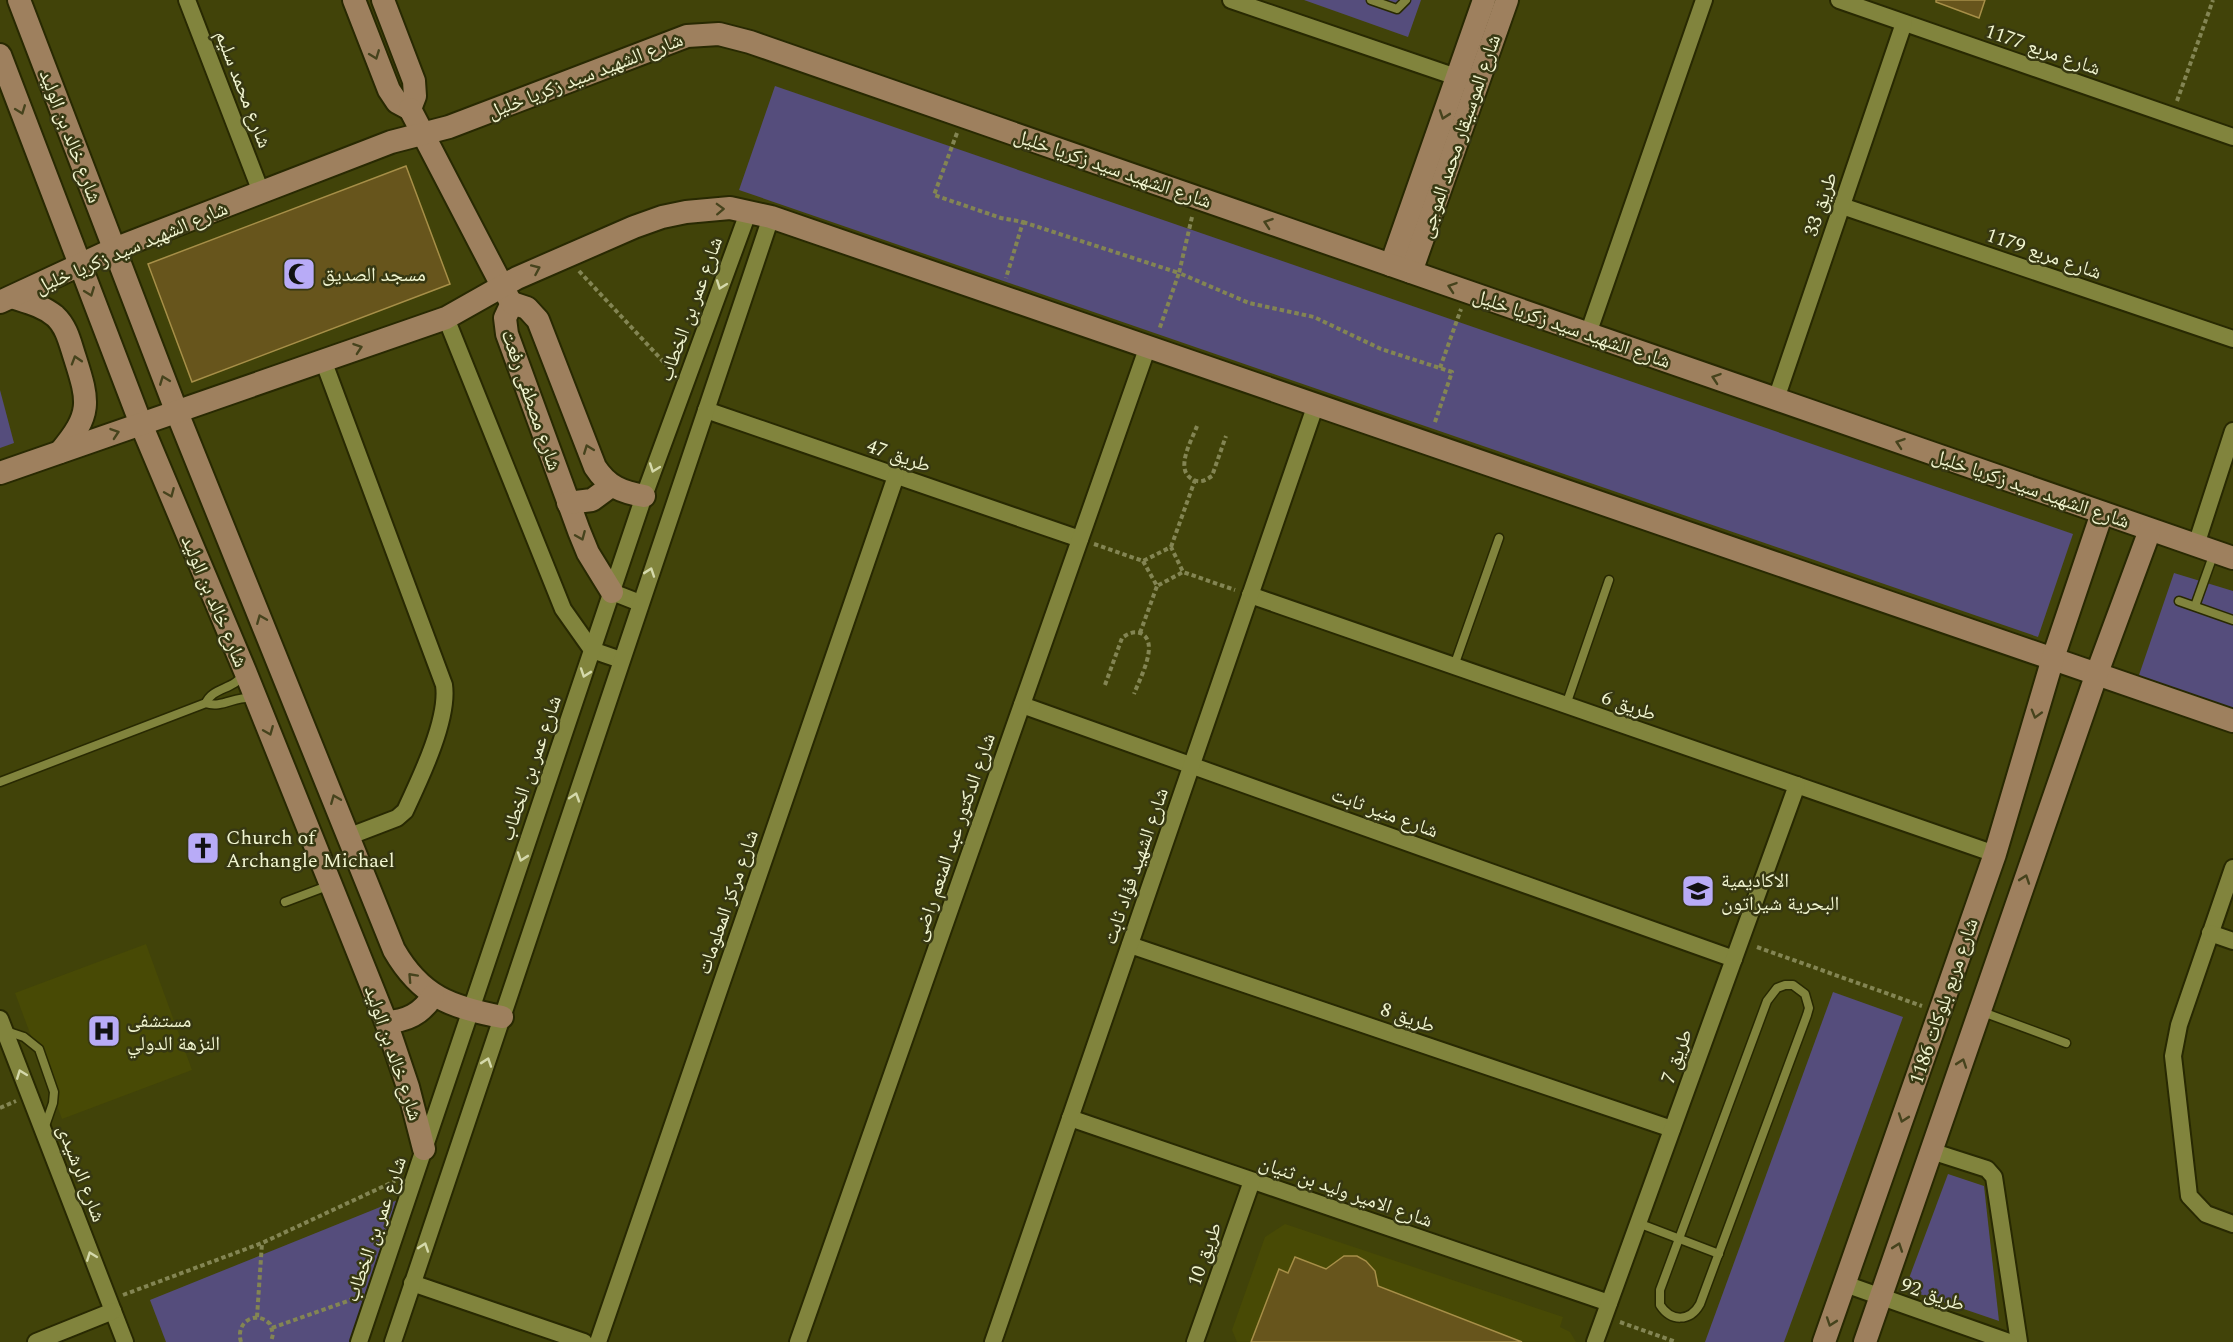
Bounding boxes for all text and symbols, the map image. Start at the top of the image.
street label: شارع مربع 1177 [1981,16,2104,84]
street label: شارع الشهيد سيد زكريا خليل [483,25,687,127]
street label: شارع محمد سليم [207,26,279,153]
street label: شارع الموسيقار محمد الموجى [1411,30,1509,242]
one-way arrow [368,48,380,59]
street label: شارع خالد بن الوليد [31,65,109,208]
one-way arrow [14,104,26,115]
one-way arrow [1438,109,1451,120]
street label: شارع الشهيد سيد زكريا خليل [1010,121,1215,217]
street label: طريق 33 [1796,168,1846,240]
street label: شارع الشهيد سيد زكريا خليل [30,194,233,302]
one-way arrow [715,202,724,215]
one-way arrow [1263,217,1274,230]
street label: شارع مربع 1179 [1982,220,2105,288]
street label: شارع عمر بن الخطاب [651,233,731,386]
mosque icon: مسجد الصديق [281,256,317,292]
place label: مسجد الصديق [322,260,426,290]
one-way arrow [529,265,540,277]
one-way arrow [716,279,729,290]
one-way arrow [1447,281,1458,294]
street label: شارع الشهيد سيد زكريا خليل [1469,281,1674,377]
one-way arrow [83,286,95,297]
street label: شارع مصطفى رفعت [493,326,569,475]
one-way arrow [352,343,363,355]
one-way arrow [71,355,83,366]
one-way arrow [1711,373,1722,386]
one-way arrow [159,375,171,386]
one-way arrow [109,427,120,440]
street label: طريق 47 [863,431,935,481]
one-way arrow [1895,437,1906,450]
street label: شارع الشهيد سيد زكريا خليل [1928,441,2133,537]
one-way arrow [583,444,595,455]
one-way arrow [649,462,662,473]
one-way arrow [163,487,175,498]
one-way arrow [574,529,586,540]
street label: شارع خالد بن الوليد [173,531,255,672]
one-way arrow [643,567,655,578]
one-way arrow [256,614,268,625]
one-way arrow [579,667,592,678]
street label: طريق 6 [1597,683,1660,729]
street label: شارع عمر بن الخطاب [492,692,570,845]
one-way arrow [2031,708,2043,719]
one-way arrow [262,725,274,736]
street label: شارع الدكتور عبد المنعم راضى [904,729,1004,945]
street label: شارع منير ثابت [1327,780,1442,846]
street label: شارع الشهيد فؤاد ثابت [1095,784,1177,949]
one-way arrow [568,792,580,803]
one-way arrow [330,794,342,805]
place label: Church of Archangle Michael [226,823,395,876]
street label: شارع مركز المعلومات [689,826,767,979]
church icon: Church of Archangle Michael [185,830,221,866]
one-way arrow [517,851,530,862]
place label: الاكاديمية البحرية شيراتون [1721,866,1839,919]
school or university icon: الاكاديمية البحرية شيراتون [1680,873,1716,909]
one-way arrow [2018,874,2031,884]
street label: شارع مربع بلوكات 1186 [1901,914,1986,1088]
one-way arrow [409,973,420,984]
street label: شارع خالد بن الوليد [356,982,430,1125]
street label: طريق 8 [1376,995,1439,1041]
place label: مستشفى النزهة الدولي [127,1006,220,1059]
hospital icon: مستشفى النزهة الدولي [86,1013,122,1049]
street label: طريق 7 [1653,1025,1701,1088]
one-way arrow [480,1057,492,1068]
one-way arrow [1954,1058,1967,1069]
one-way arrow [16,1069,28,1080]
one-way arrow [1897,1112,1910,1123]
street label: شارع الرشيدى [49,1120,113,1226]
street label: شارع الامير وليد بن ثنيان [1255,1148,1436,1236]
street label: شارع عمر بن الخطاب [337,1153,415,1306]
street label: طريق 10 [1180,1218,1230,1290]
one-way arrow [417,1242,430,1253]
one-way arrow [1890,1242,1903,1253]
one-way arrow [86,1252,98,1263]
street label: طريق 92 [1897,1270,1969,1320]
one-way arrow [1826,1316,1839,1327]

